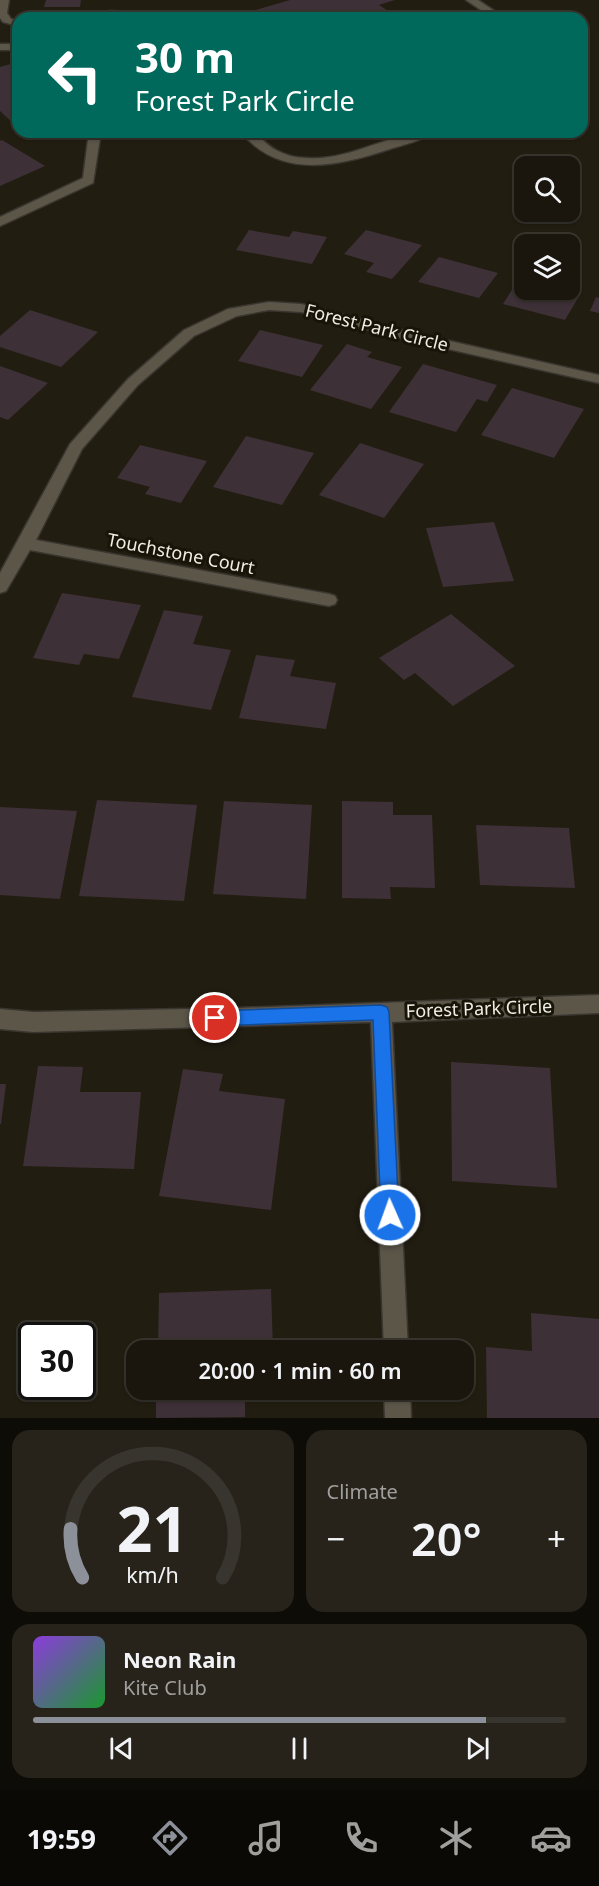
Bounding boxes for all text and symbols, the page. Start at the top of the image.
text: 30 m [135,28,235,85]
icon: left [36,36,114,114]
text: Forest Park Circle [135,82,355,119]
map controls [514,156,580,300]
button: search [514,156,580,222]
button: layers [514,234,580,300]
street label: Forest Park Circle [303,298,451,356]
street label: Touchstone Court [105,527,257,579]
pin [189,992,240,1043]
street label: Forest Park Circle [405,993,553,1023]
icon: arrive [198,1001,231,1034]
position arrow [358,1183,422,1247]
speed limit sign: 30 [18,1322,96,1400]
text: 20:00 · 1 min · 60 m [198,1355,402,1385]
text: Climate [327,1478,398,1505]
text: 21 [117,1485,188,1570]
text: 20° [411,1508,482,1569]
text: − [327,1516,345,1561]
text: + [547,1516,566,1561]
text: km/h [126,1560,179,1589]
text: Neon Rain [123,1644,236,1674]
text: Kite Club [123,1674,207,1701]
icon: previous [105,1732,138,1765]
icon: pause [283,1732,316,1765]
icon: next [461,1732,494,1765]
icon: directions [149,1817,191,1859]
icon: music [245,1817,287,1859]
icon: phone [340,1817,382,1859]
icon: climate [435,1817,477,1859]
icon: car [530,1817,572,1859]
text: 19:59 [27,1820,96,1857]

